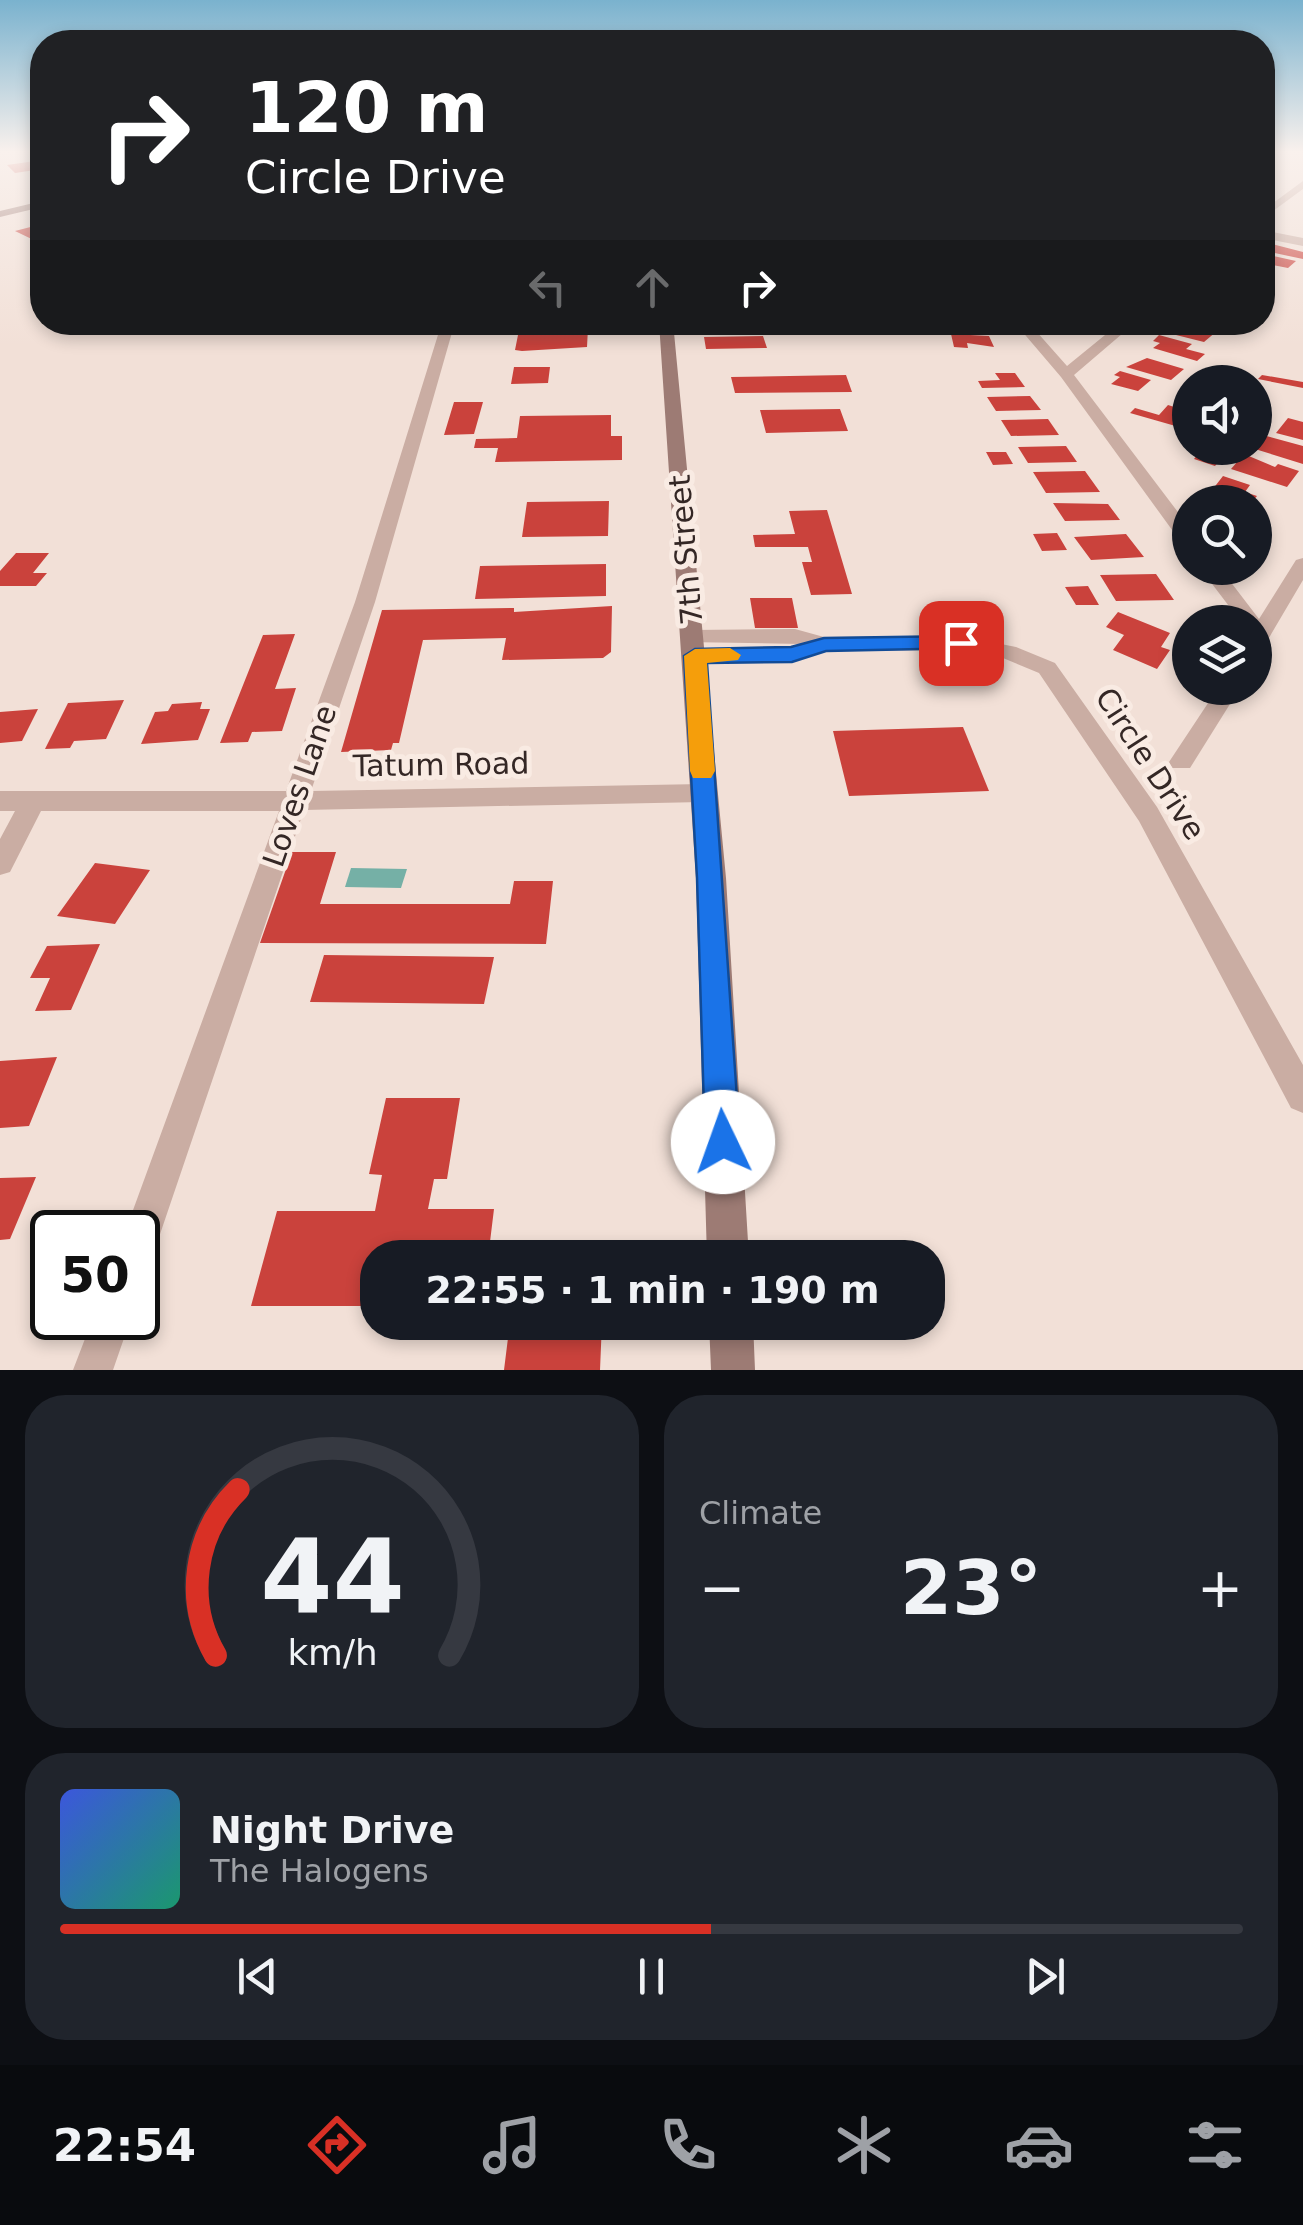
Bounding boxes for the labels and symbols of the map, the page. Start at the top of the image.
street label: 7th Street [661,473,709,627]
pin [919,601,1004,686]
street label: Circle Drive [1088,681,1212,846]
street label: Loves Lane [256,700,344,871]
street label: Tatum Road [351,745,530,784]
position arrow [671,1090,775,1194]
speed limit sign: 50 [30,1210,160,1340]

